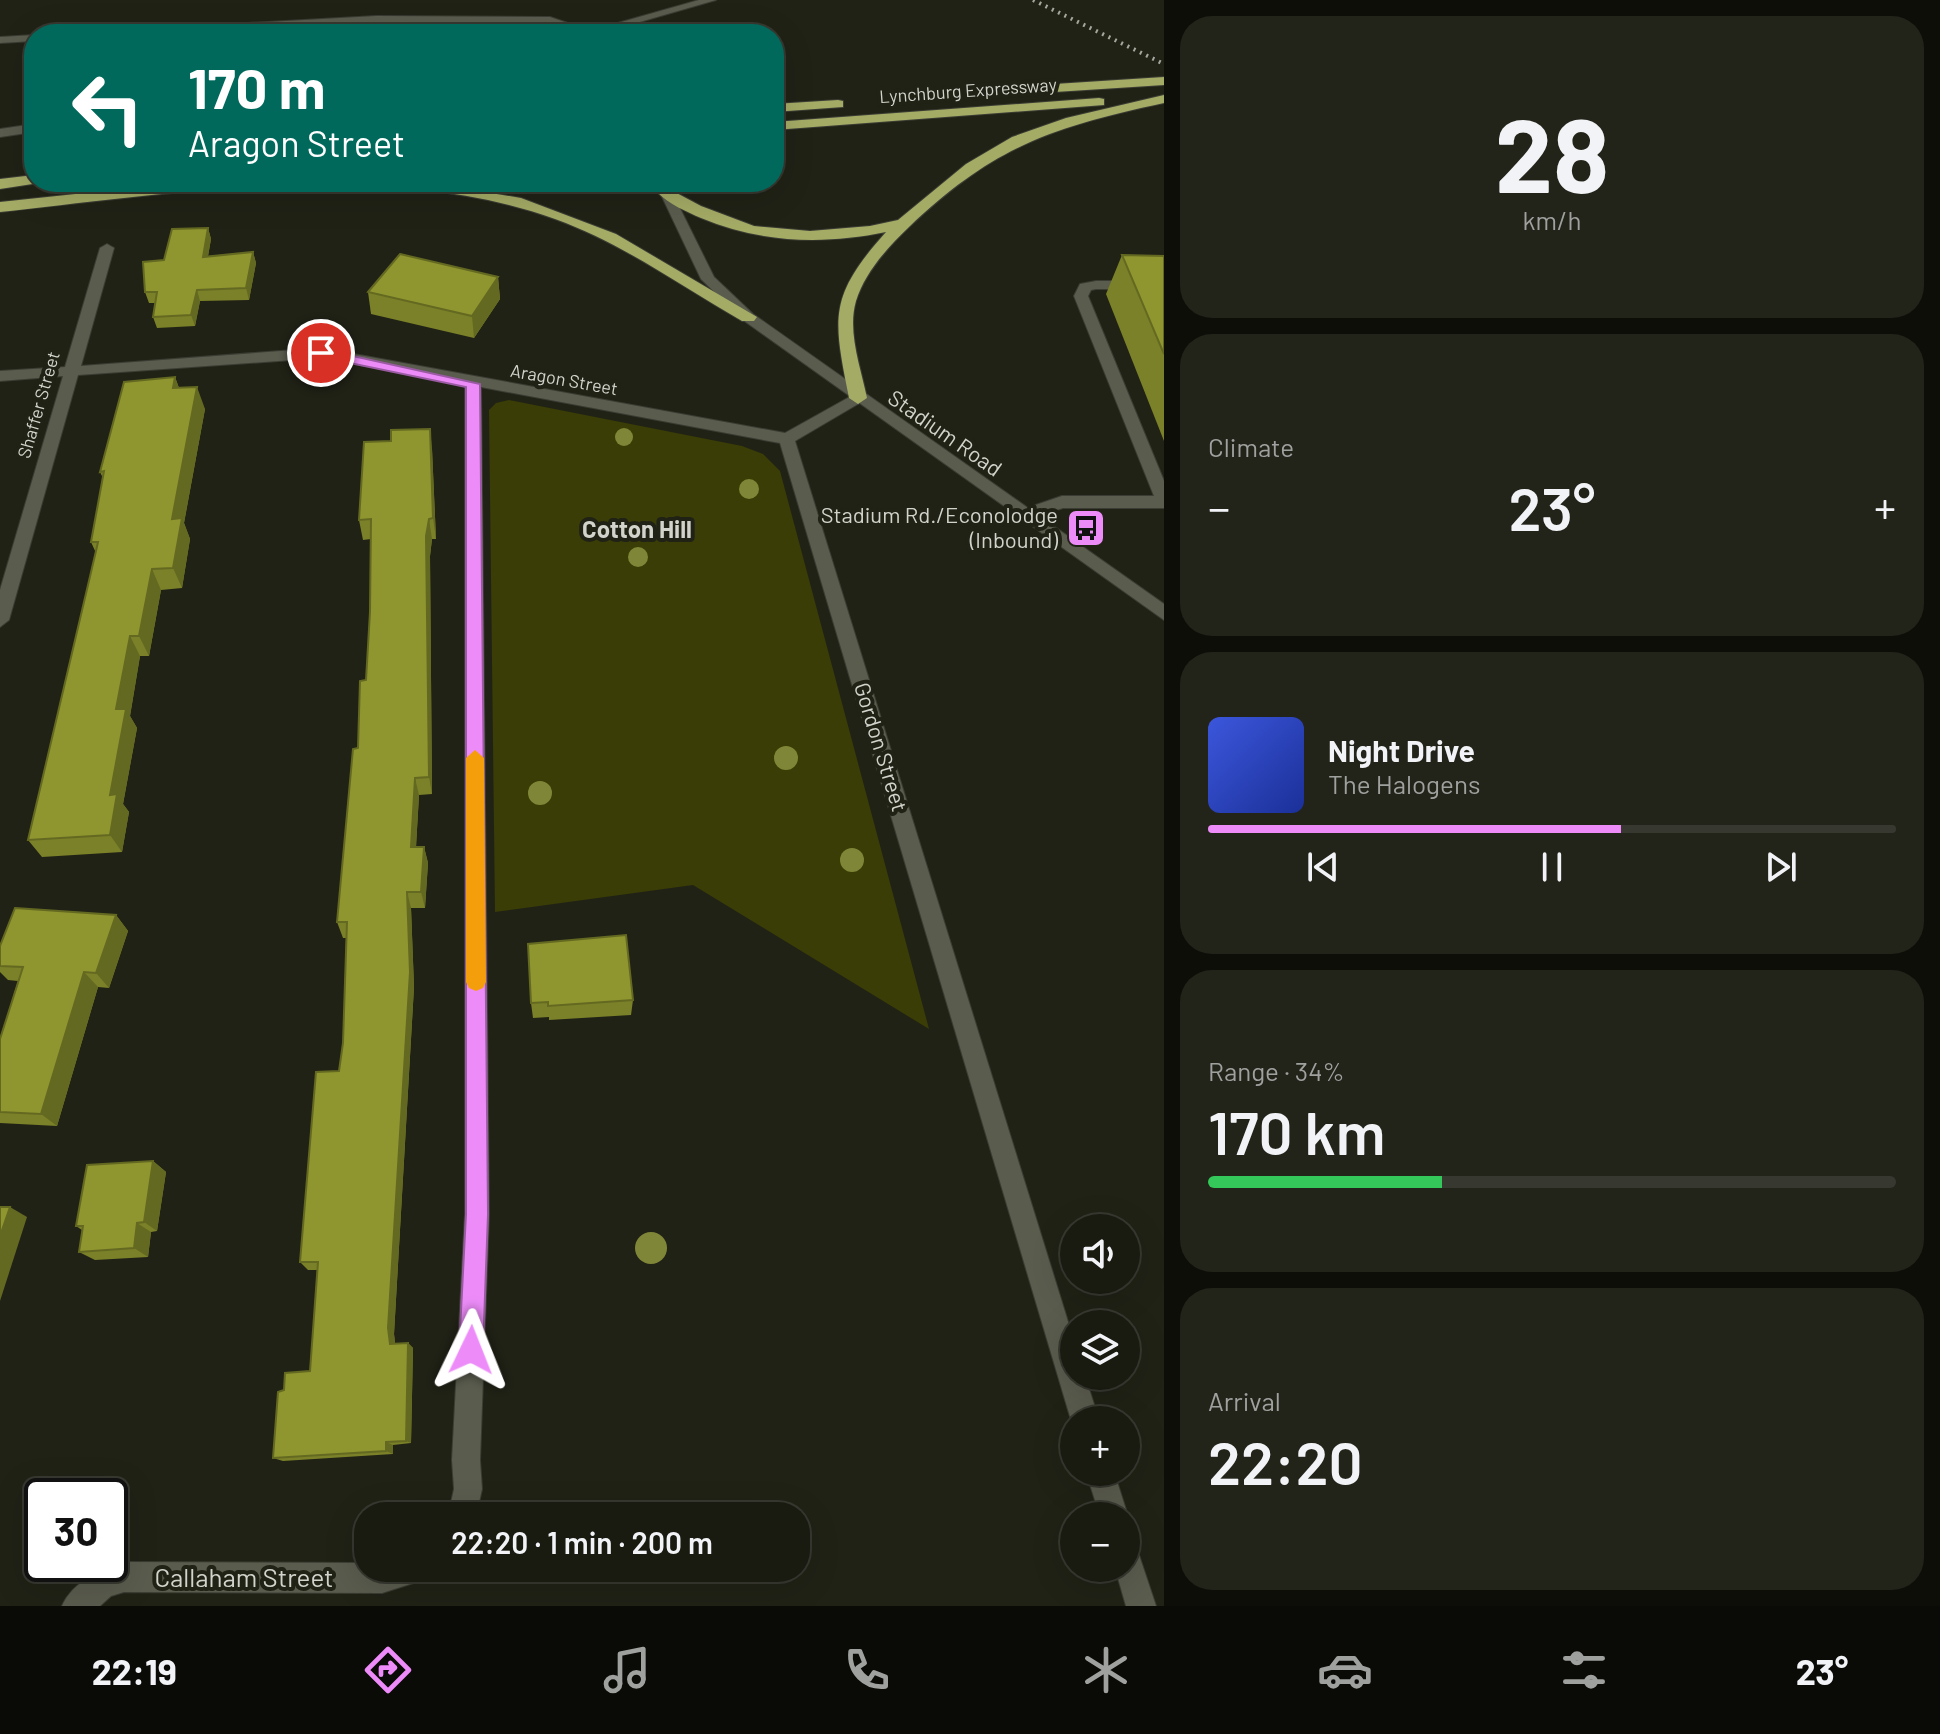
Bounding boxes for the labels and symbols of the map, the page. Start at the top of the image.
street label: Lynchburg Expressway [878,73,1057,107]
pin [287,319,355,387]
street label: Shaffer Street [12,349,64,461]
street label: Aragon Street [509,359,620,399]
street label: Stadium Road [884,383,1007,481]
place label: Stadium Rd./Econolodge (Inbound) [821,501,1058,552]
bus stop icon: Stadium Rd./Econolodge (Inbound) [1065,507,1107,549]
district label: Cotton Hill [582,514,692,543]
street label: Gordon Street [850,679,914,814]
position arrow [429,1308,513,1392]
speed limit sign: 30 [24,1478,128,1582]
street label: Callaham Street [154,1561,334,1592]

